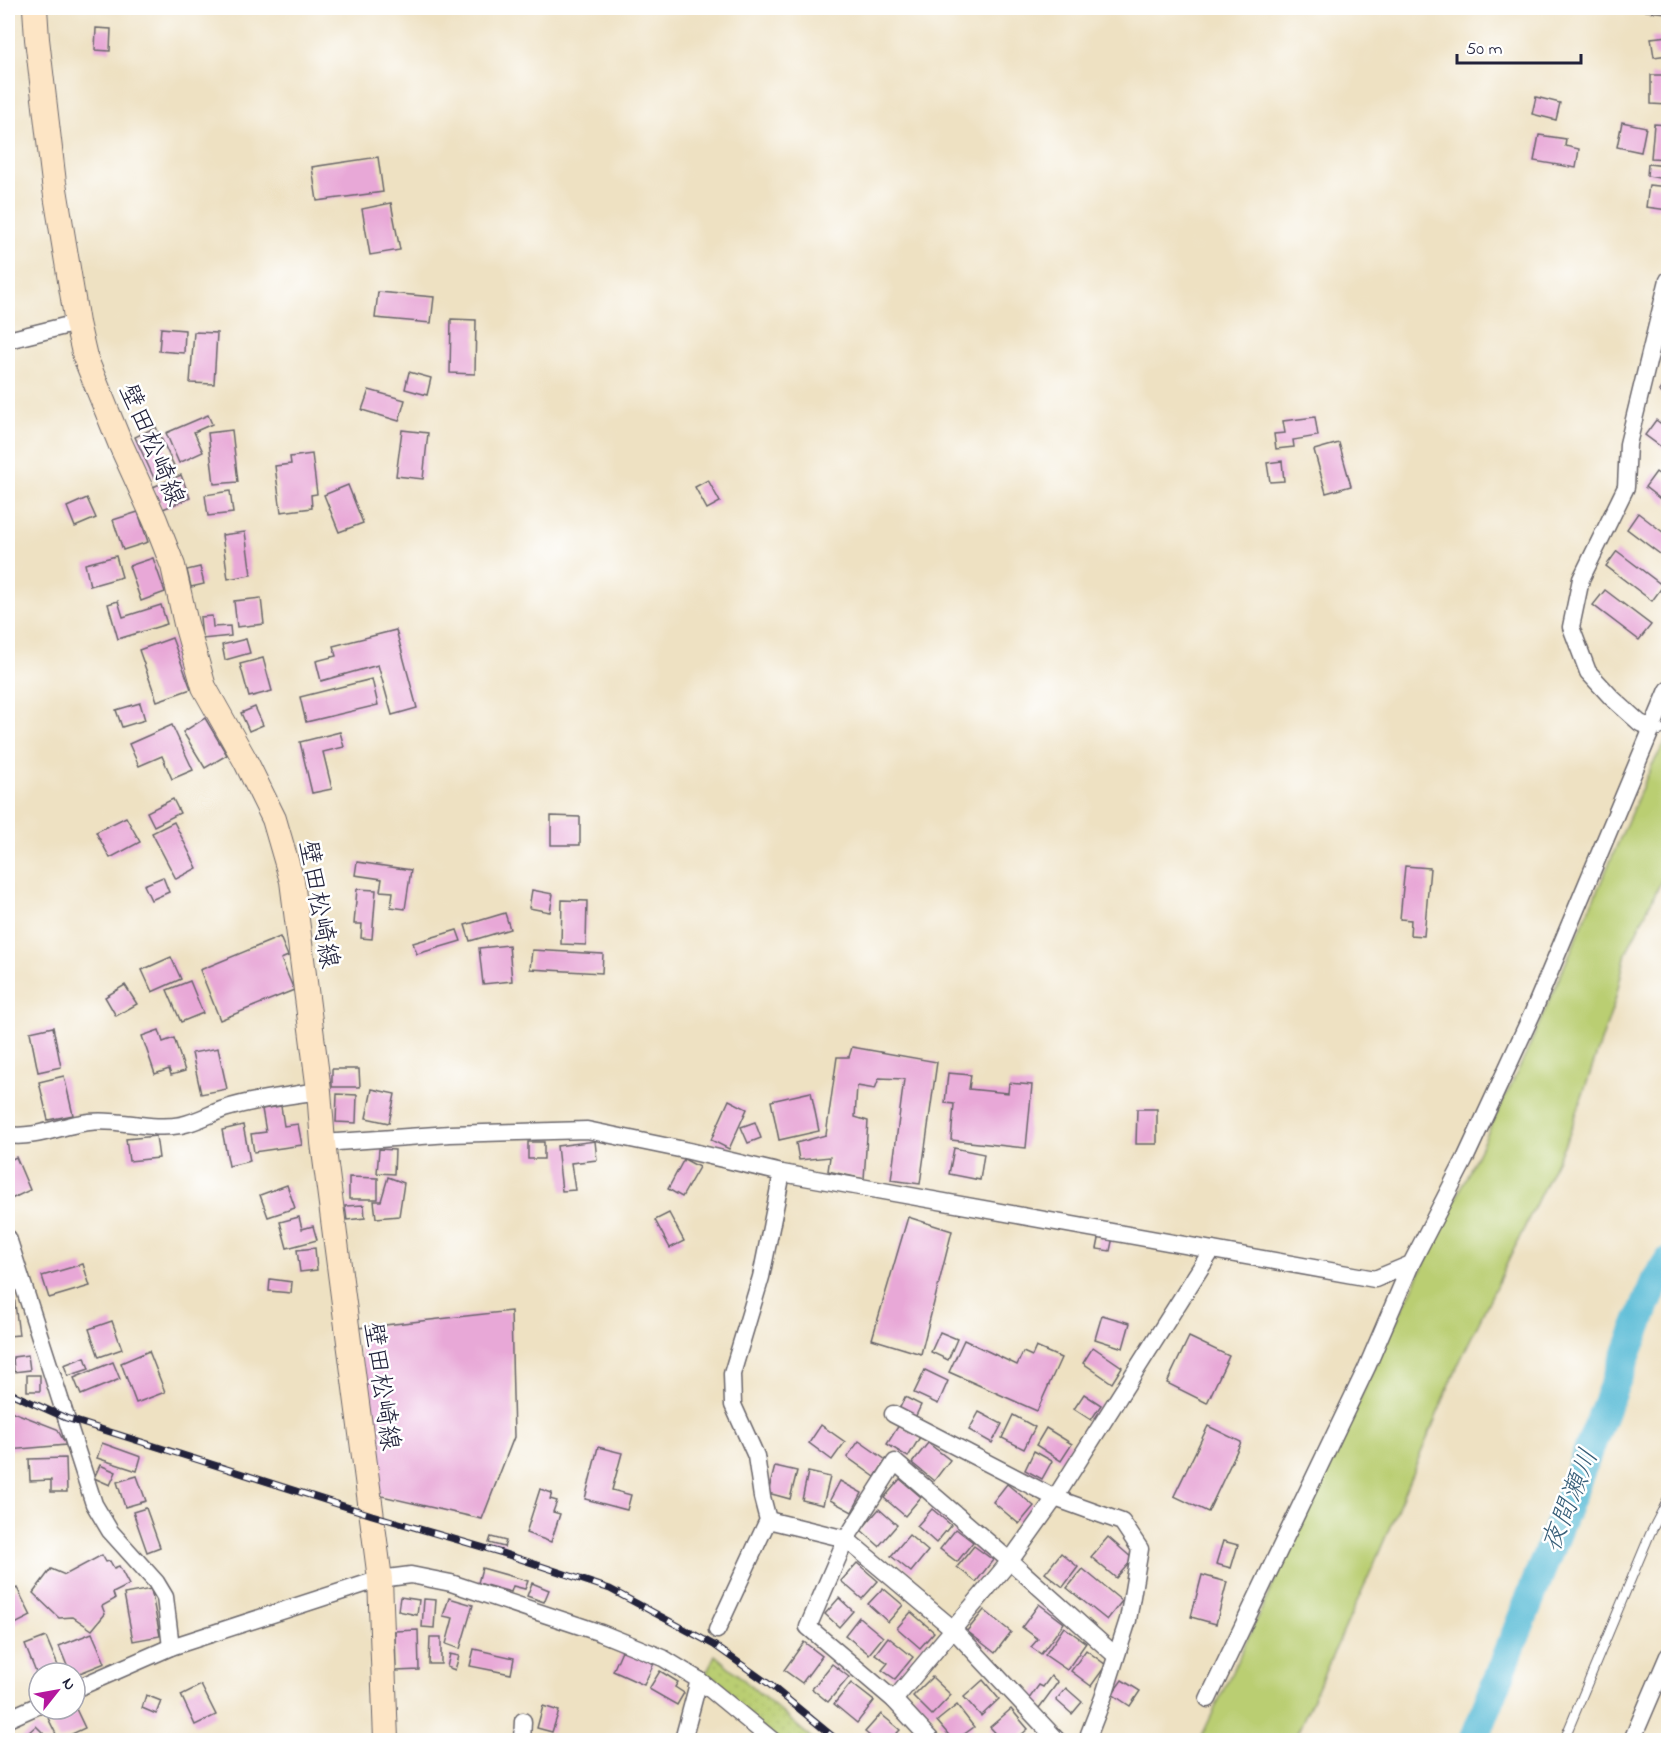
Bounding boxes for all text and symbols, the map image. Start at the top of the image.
scale bar [1457,27,1582,65]
text: 50 m [1466,37,1503,63]
street label: 壁田松崎線 [107,378,193,512]
street label: 壁田松崎線 [287,837,347,972]
street label: 壁田松崎線 [352,1319,408,1453]
water label: 夜間瀬川 [1533,1444,1610,1558]
north arrow [27,1661,87,1721]
text: N [55,1673,81,1695]

